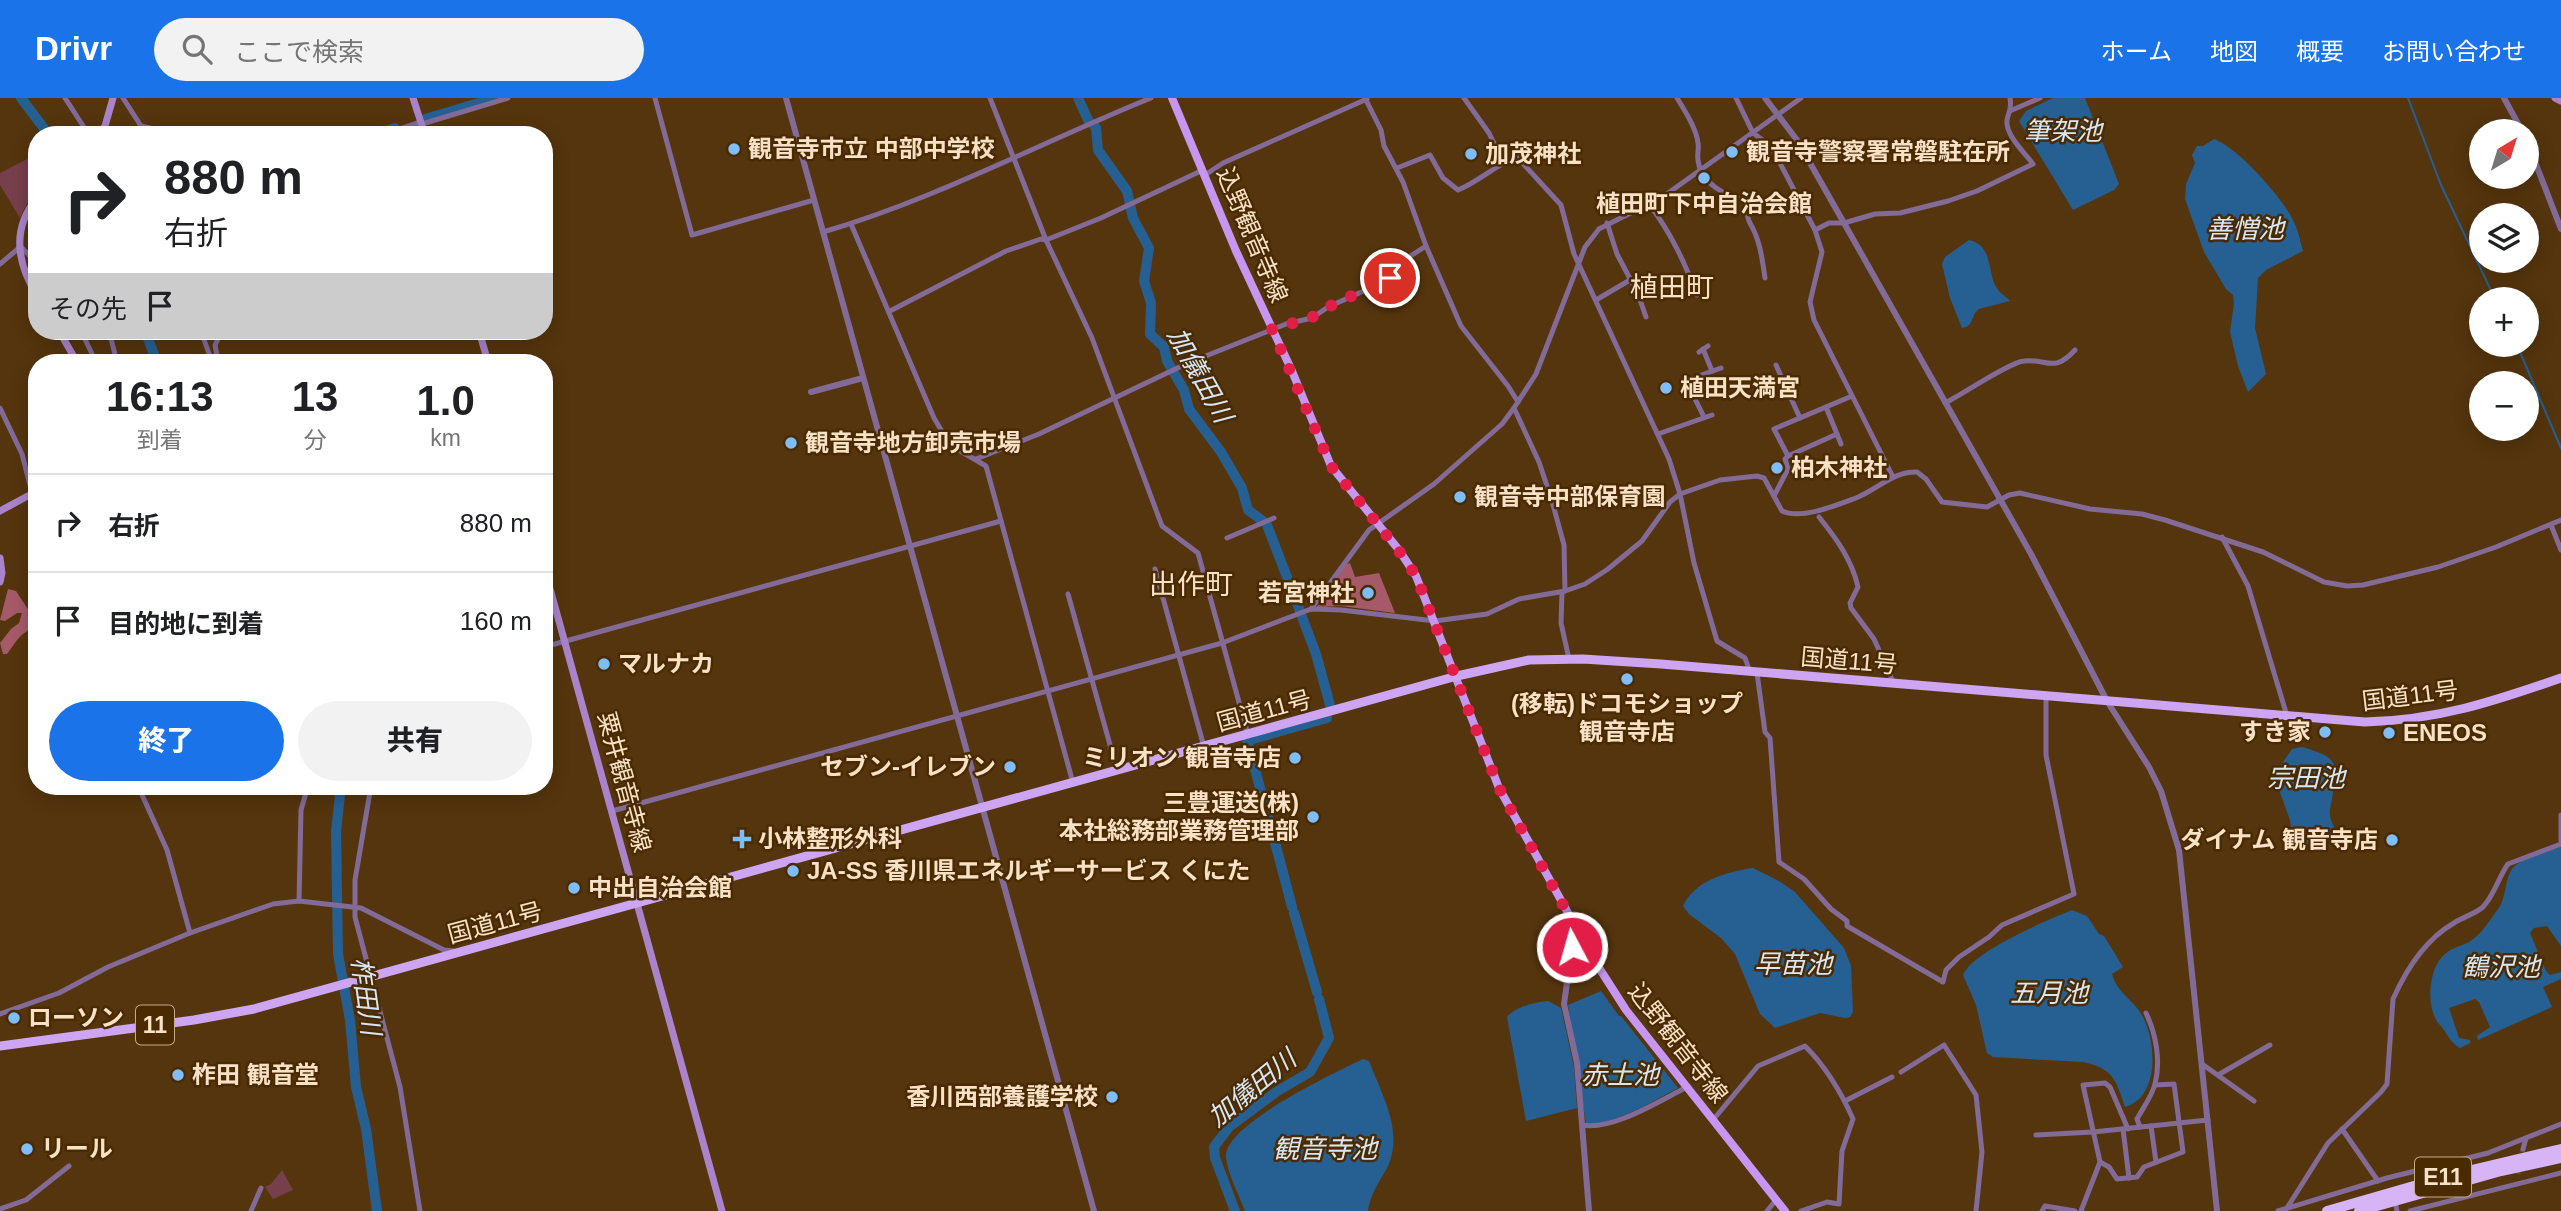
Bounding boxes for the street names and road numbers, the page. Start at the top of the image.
street label: 込野観音寺線 [1212,163,1293,306]
street label: 国道11号 [1800,643,1898,678]
street label: 国道11号 [2360,676,2460,715]
street label: 国道11号 [1214,685,1314,736]
street label: 粟井観音寺線 [593,709,656,855]
street label: 国道11号 [445,897,545,948]
street label: 込野観音寺線 [1623,978,1733,1108]
road number: 11 [136,1006,174,1044]
road number: E11 [2415,1158,2471,1196]

